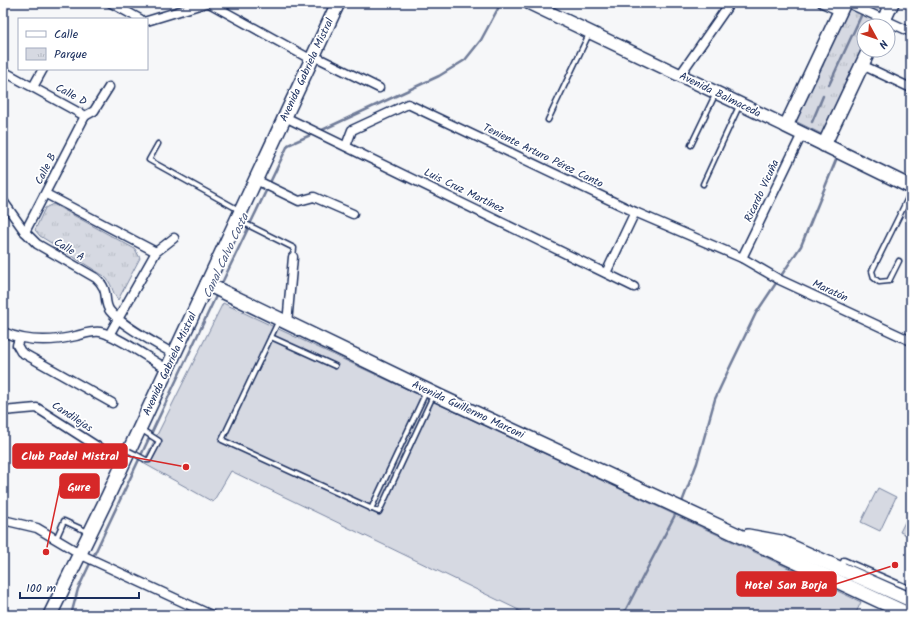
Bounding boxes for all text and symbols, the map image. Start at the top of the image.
street label: Avenida Gabriela Mistral [275,15,339,125]
legend [18,18,148,70]
north arrow [856,18,896,58]
text: Calle [54,25,79,44]
text: N [874,35,892,52]
text: Parque [54,45,88,64]
street label: Avenida Balmaceda [676,67,764,123]
street label: Calle D [52,79,90,111]
street label: Teniente Arturo Pérez Canto [480,119,606,193]
street label: Calle B [30,150,62,188]
street label: Ricardo Vicuña [740,157,784,225]
street label: Luis Cruz Martínez [421,164,508,218]
water label: Canal Calvo Costa [198,209,255,302]
street label: Calle A [50,234,88,266]
street label: Maratón [809,275,851,307]
street label: Avenida Gabriela Mistral [138,309,202,419]
street label: Avenida Guillermo Marconi [409,376,528,444]
street label: Candilejas [48,397,96,437]
callout: Club Padel Mistral [13,444,127,468]
text: Club Padel Mistral [21,447,120,466]
callout: Gure [60,474,99,498]
text: Gure [67,478,91,497]
callout: Hotel San Borja [737,572,836,596]
scale bar [20,574,139,600]
text: Hotel San Borja [745,576,827,595]
text: 100 m [26,579,57,598]

